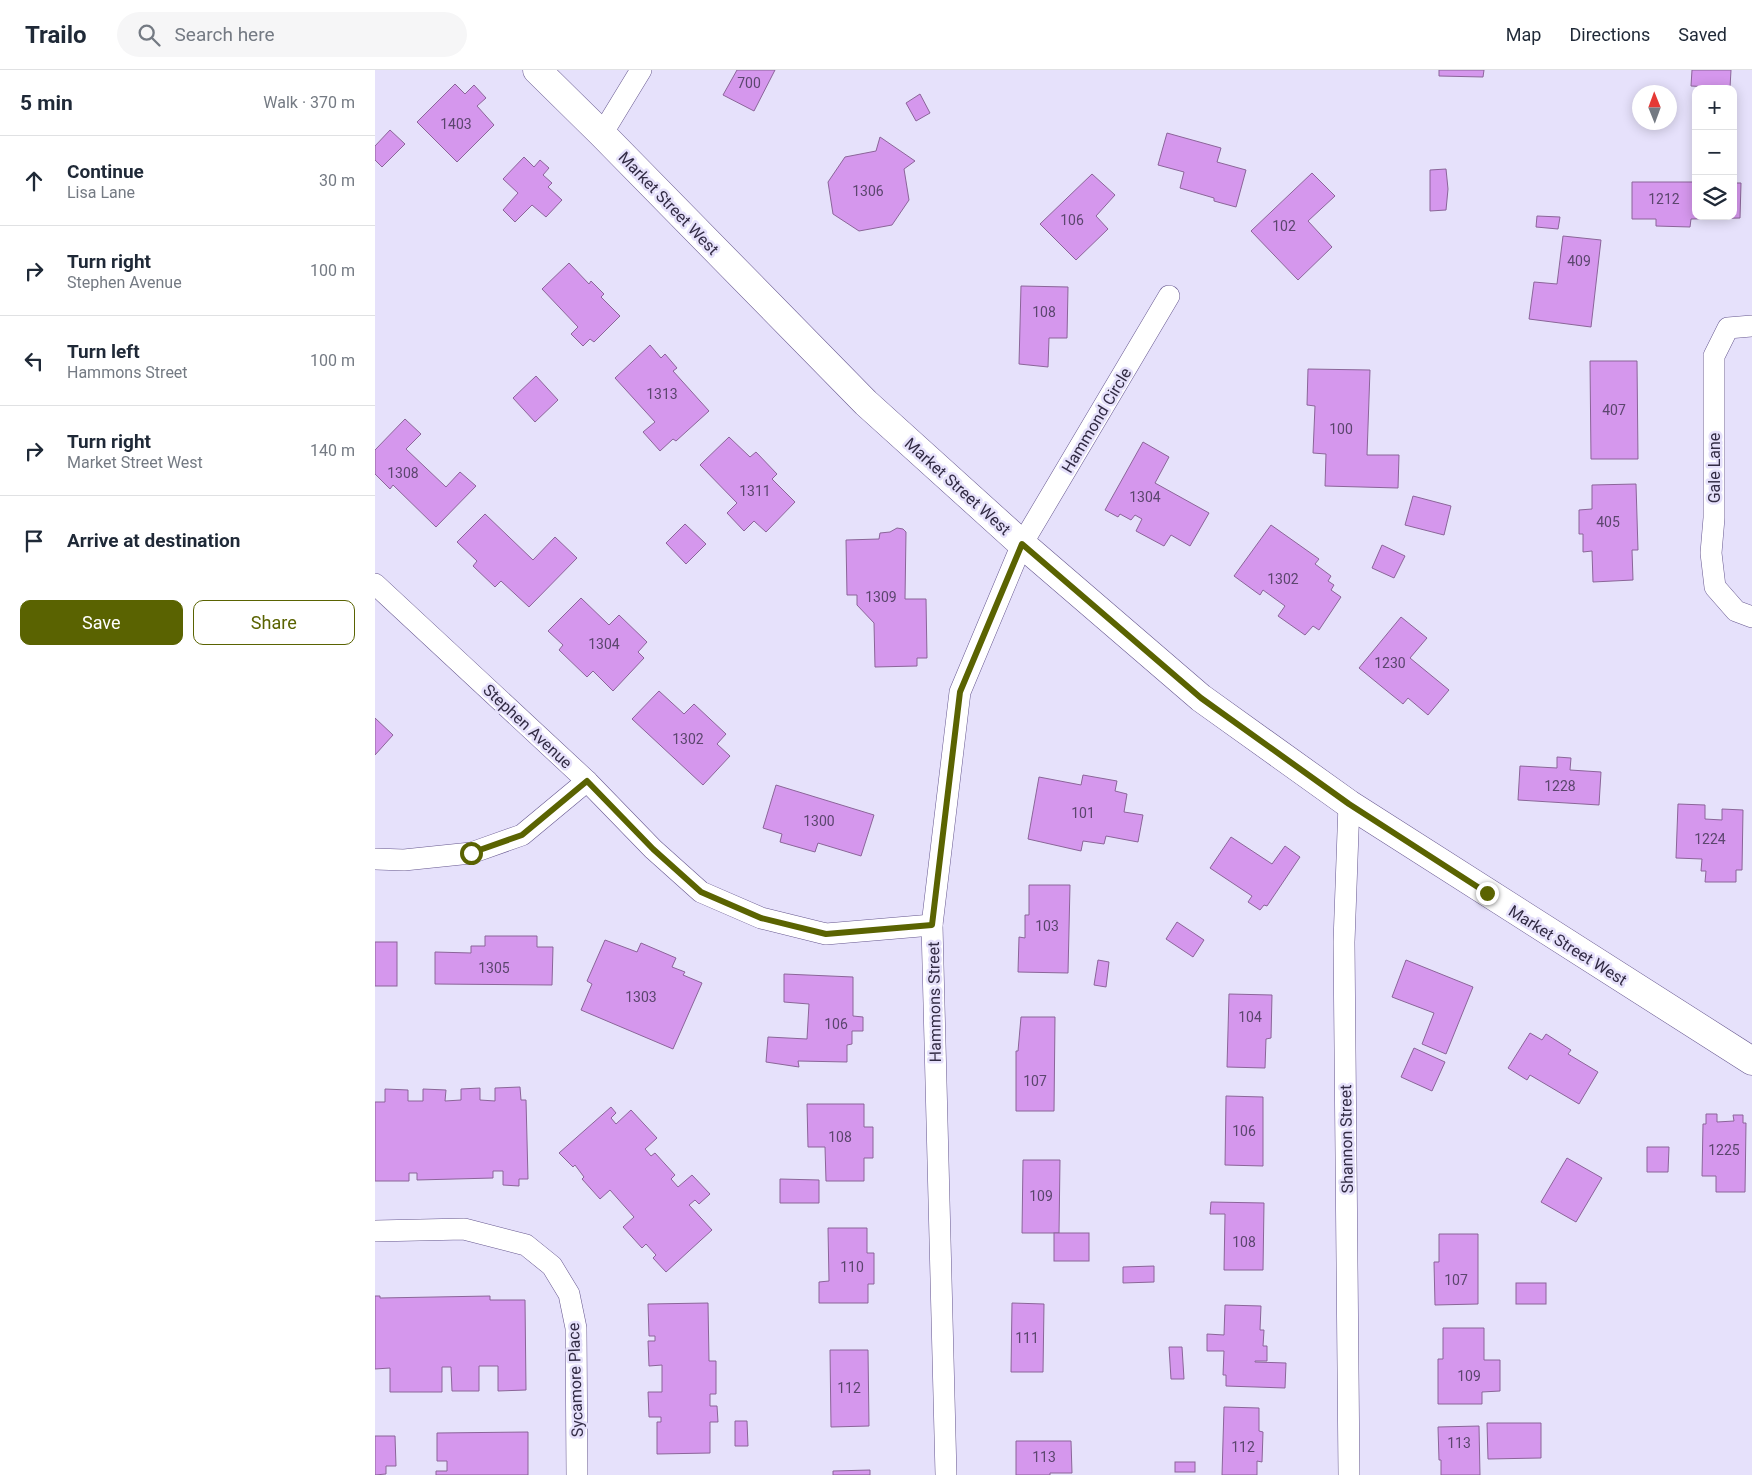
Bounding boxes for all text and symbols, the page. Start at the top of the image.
search box [117,12,467,57]
text: Trailo [25,21,87,49]
icon: search [135,21,163,49]
text: Search here [175,23,275,46]
text: Map [1506,24,1541,45]
text: Directions [1569,24,1650,45]
text: Saved [1678,24,1727,45]
house number: 700 [737,75,761,91]
north arrow [1632,85,1677,130]
map controls [1692,85,1737,220]
button: + [1692,85,1737,130]
text: 5 min [20,91,73,115]
text: Walk · 370 m [263,93,355,112]
house number: 1403 [440,116,472,132]
button: − [1692,130,1737,175]
street label: Market Street West [615,148,723,259]
text: Continue [67,160,144,183]
icon: ahead [20,167,48,195]
text: 30 m [319,171,355,190]
button: layers [1692,175,1737,220]
text: Lisa Lane [67,183,135,202]
house number: 1306 [852,183,884,199]
house number: 1212 [1648,191,1680,207]
house number: 106 [1060,212,1084,228]
house number: 102 [1272,218,1296,234]
text: Turn right [67,250,151,273]
house number: 409 [1567,253,1591,269]
icon: right [20,257,48,285]
text: 100 m [310,261,355,280]
text: Stephen Avenue [67,273,182,292]
house number: 108 [1032,304,1056,320]
text: Turn left [67,340,140,363]
icon: left [20,347,48,375]
text: 100 m [310,351,355,370]
text: Hammons Street [67,363,188,382]
street label: Hammond Circle [1058,364,1135,476]
house number: 1313 [646,386,678,402]
house number: 407 [1602,402,1626,418]
house number: 100 [1329,421,1353,437]
text: Turn right [67,430,151,453]
street label: Gale Lane [1705,433,1724,503]
street label: Market Street West [901,434,1014,539]
icon: right [20,437,48,465]
text: 140 m [310,441,355,460]
text: Market Street West [67,453,203,472]
house number: 1308 [387,465,419,481]
house number: 1311 [739,483,771,499]
house number: 1304 [1129,489,1161,505]
house number: 405 [1596,514,1620,530]
icon: arrive [20,527,48,555]
text: Arrive at destination [67,529,240,552]
house number: 1302 [1267,571,1299,587]
house number: 1309 [865,589,897,605]
button: Save [20,600,183,645]
button: Share [193,600,355,645]
house number: 1304 [588,636,620,652]
house number: 1230 [1374,655,1406,671]
street label: Stephen Avenue [479,680,576,772]
house number: 1302 [672,731,704,747]
house number: 1228 [1544,778,1576,794]
house number: 101 [1071,805,1095,821]
house number: 1300 [803,813,835,829]
house number: 1224 [1694,831,1726,847]
route start [460,842,483,865]
route end [1476,882,1499,905]
street label: Market Street West [1505,901,1630,989]
house number: 103 [1035,918,1059,934]
street label: Hammons Street [924,942,945,1062]
house number: 1305 [478,960,510,976]
house number: 1303 [625,989,657,1005]
house number: 104 [1238,1009,1262,1025]
house number: 106 [824,1016,848,1032]
house number: 107 [1023,1073,1047,1089]
street label: Shannon Street [1336,1084,1357,1194]
house number: 106 [1232,1123,1256,1139]
house number: 108 [828,1129,852,1145]
house number: 1225 [1708,1142,1740,1158]
house number: 109 [1029,1188,1053,1204]
house number: 108 [1232,1234,1256,1250]
house number: 110 [840,1259,864,1275]
house number: 107 [1444,1272,1468,1288]
street label: Sycamore Place [564,1322,587,1438]
house number: 111 [1015,1330,1039,1346]
house number: 109 [1457,1368,1481,1384]
house number: 112 [837,1380,861,1396]
house number: 113 [1447,1435,1471,1451]
house number: 112 [1231,1439,1255,1455]
house number: 113 [1032,1449,1056,1465]

